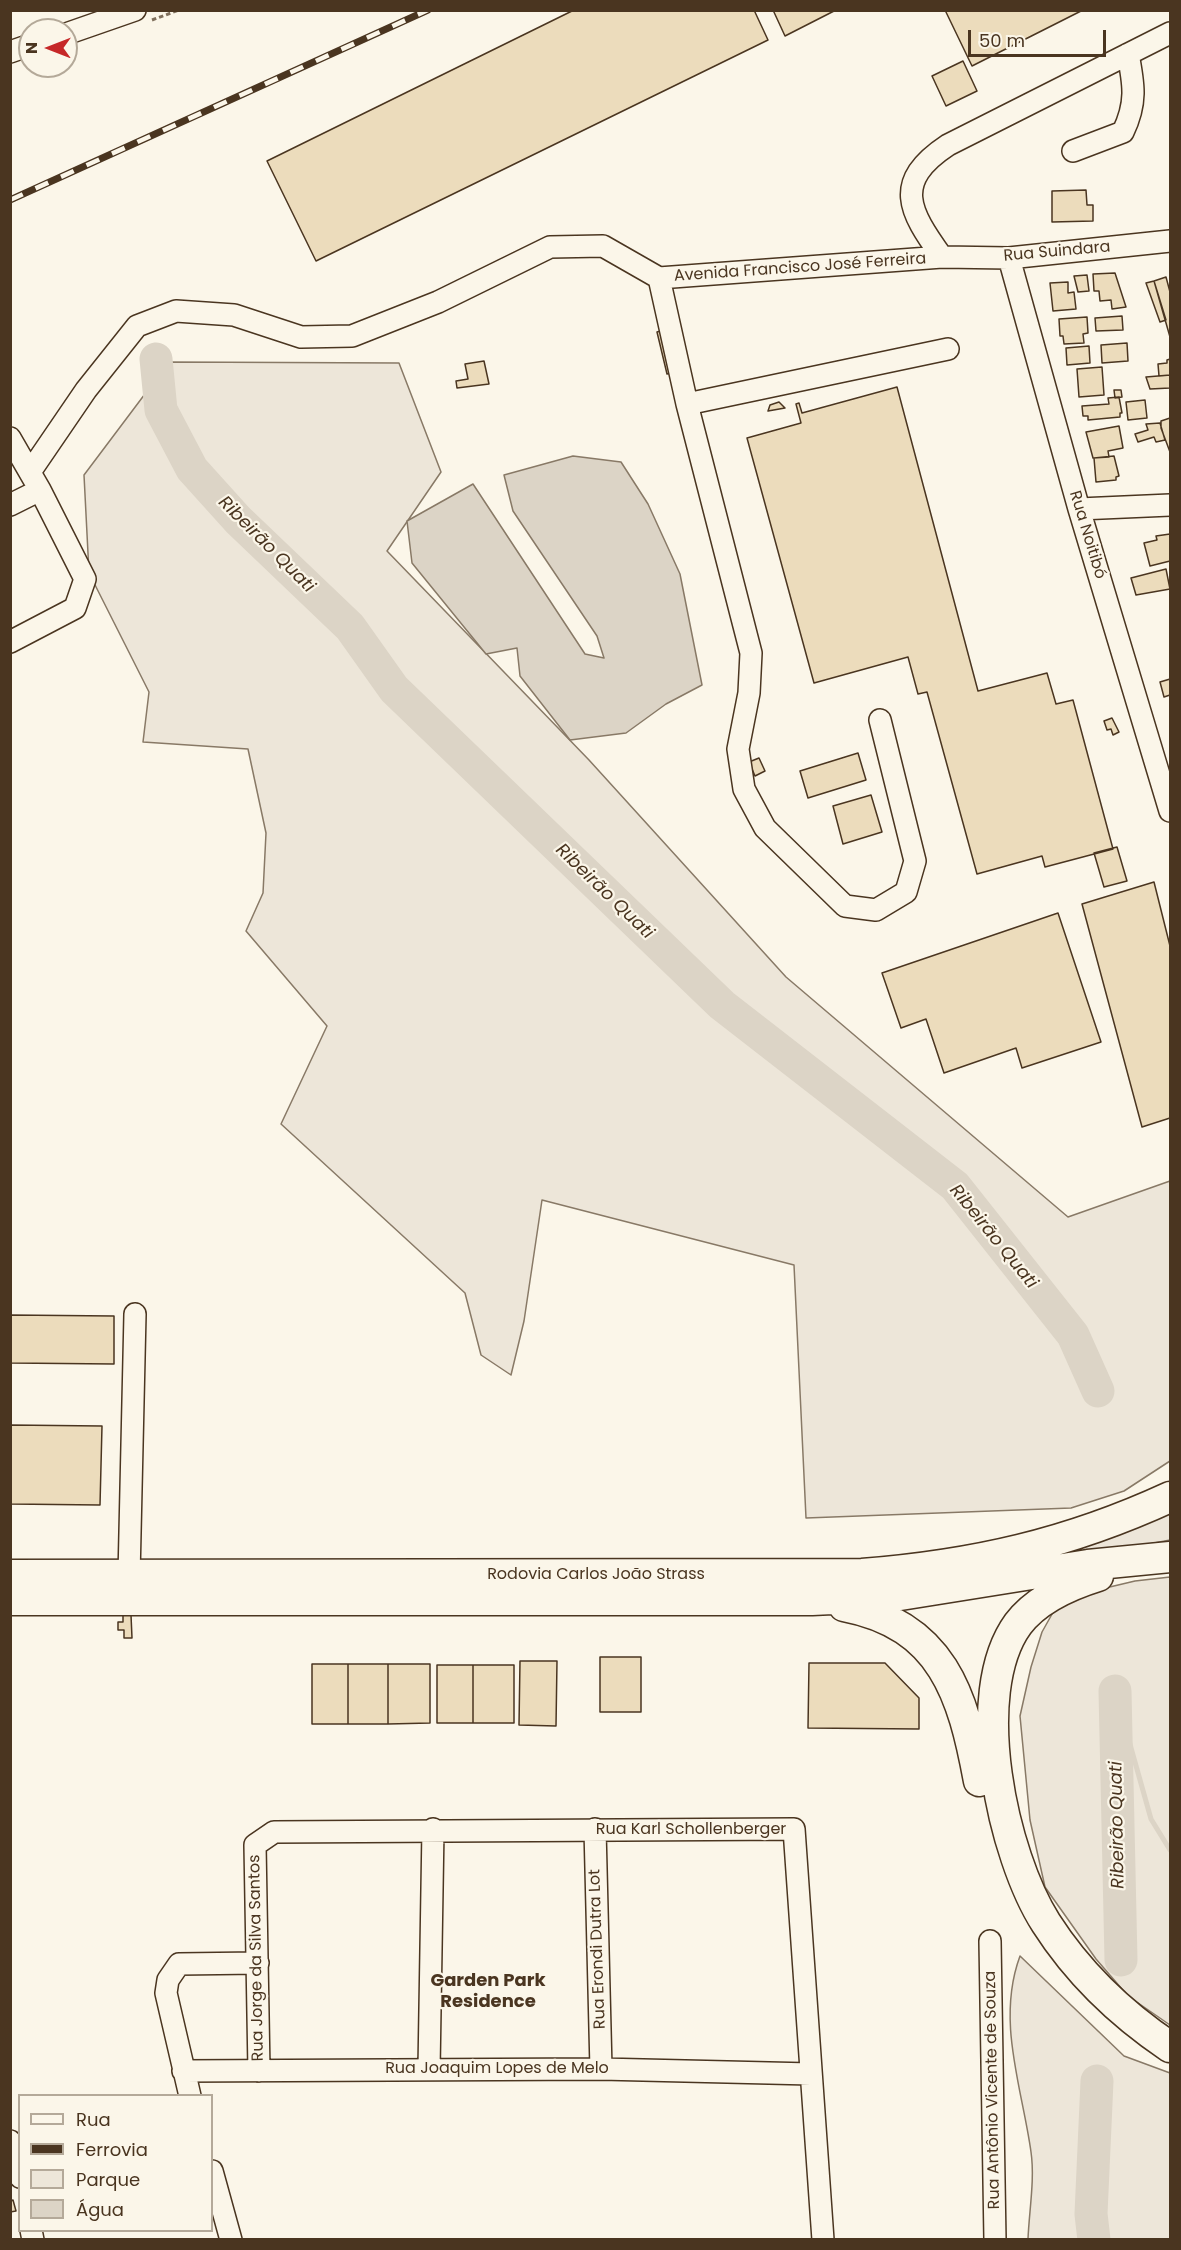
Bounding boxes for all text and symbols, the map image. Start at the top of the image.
north arrow [18,18,78,78]
scale bar [971,18,1109,56]
text: 50 m [979,28,1025,53]
text: N [20,42,43,54]
street label: Rua Suindara [1003,238,1111,266]
street label: Avenida Francisco José Ferreira [673,250,927,286]
street label: Rua Noitibó [1064,489,1110,581]
water label: Ribeirão Quati [213,492,319,598]
water label: Ribeirão Quati [551,840,657,944]
water label: Ribeirão Quati [944,1181,1042,1293]
street label: Rodovia Carlos João Strass [487,1565,705,1585]
water label: Ribeirão Quati [1106,1761,1130,1889]
street label: Rua Karl Schollenberger [596,1820,786,1840]
street label: Rua Jorge da Silva Santos [246,1854,268,2062]
street label: Rua Erondi Dutra Lot [586,1869,610,2029]
district label: Garden Park Residence [430,1970,546,2012]
street label: Rua Antônio Vicente de Souza [981,1971,1005,2209]
street label: Rua Joaquim Lopes de Melo [385,2059,609,2079]
legend [18,2094,213,2232]
text: Rua [76,2107,111,2132]
text: Ferrovia [76,2137,148,2162]
text: Parque [76,2167,140,2192]
text: Água [76,2197,124,2222]

